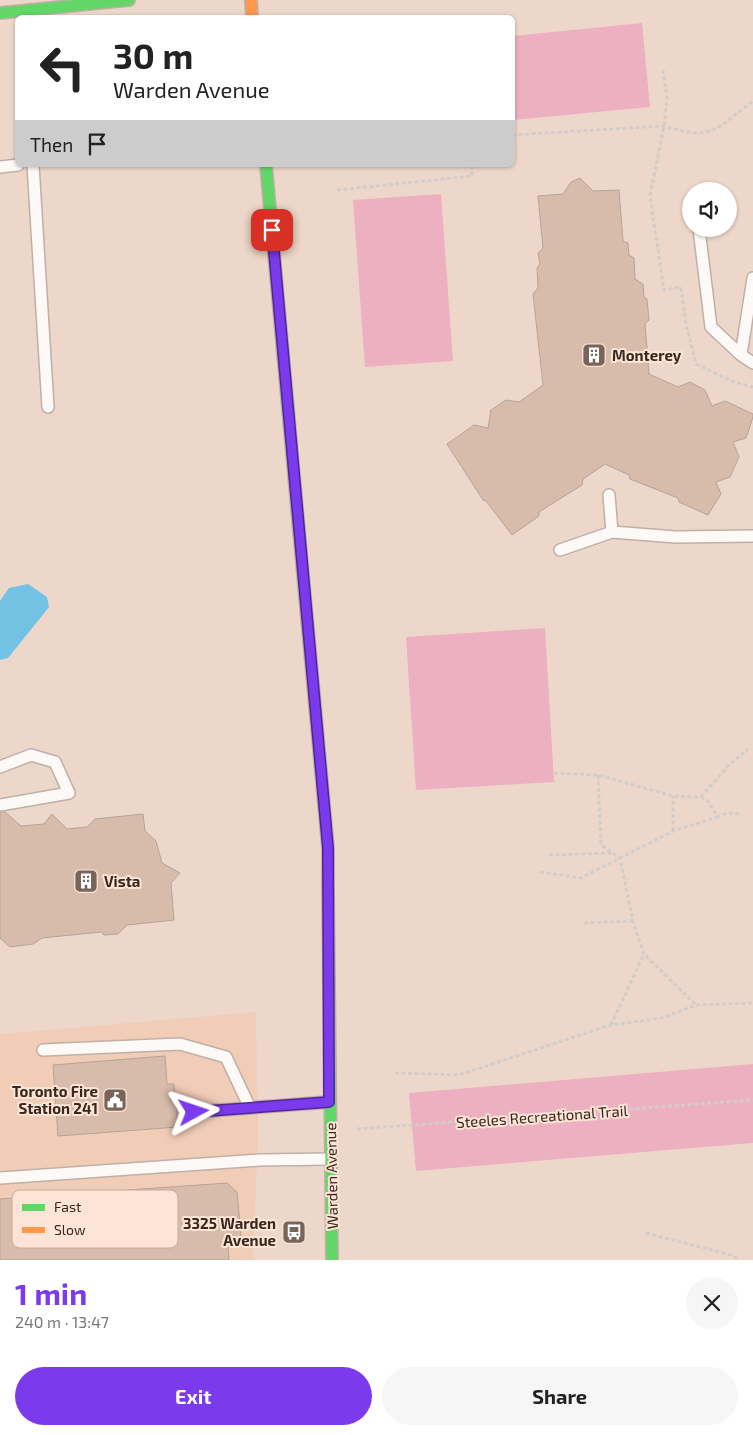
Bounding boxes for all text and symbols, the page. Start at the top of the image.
text: 30 m [113,34,193,76]
icon: left [30,35,95,100]
text: Warden Avenue [113,76,270,102]
icon: arrive [83,130,111,158]
text: Then [30,133,73,156]
map controls [682,182,737,237]
button: sound [682,182,737,237]
pin [251,209,293,251]
icon: arrive [258,216,286,244]
building icon: Monterey [581,342,607,368]
place label: Monterey [612,346,682,365]
building icon: Vista [73,868,99,894]
place label: Vista [104,872,140,890]
place label: Toronto Fire Station 241 [12,1082,98,1117]
position arrow [167,1085,219,1137]
public building icon: Toronto Fire Station 241 [102,1087,128,1113]
street label: Steeles Recreational Trail [456,1101,629,1131]
street label: Warden Avenue [321,1122,341,1230]
legend [12,1190,178,1248]
text: Fast [54,1198,81,1215]
place label: 3325 Warden Avenue [183,1214,276,1249]
bus stop icon: 3325 Warden Avenue [281,1219,307,1245]
text: Slow [54,1221,86,1238]
text: 1 min [15,1275,87,1311]
button: close [686,1277,738,1329]
text: 240 m · 13:47 [15,1312,109,1331]
button: Exit [15,1367,372,1425]
button: Share [382,1367,738,1425]

